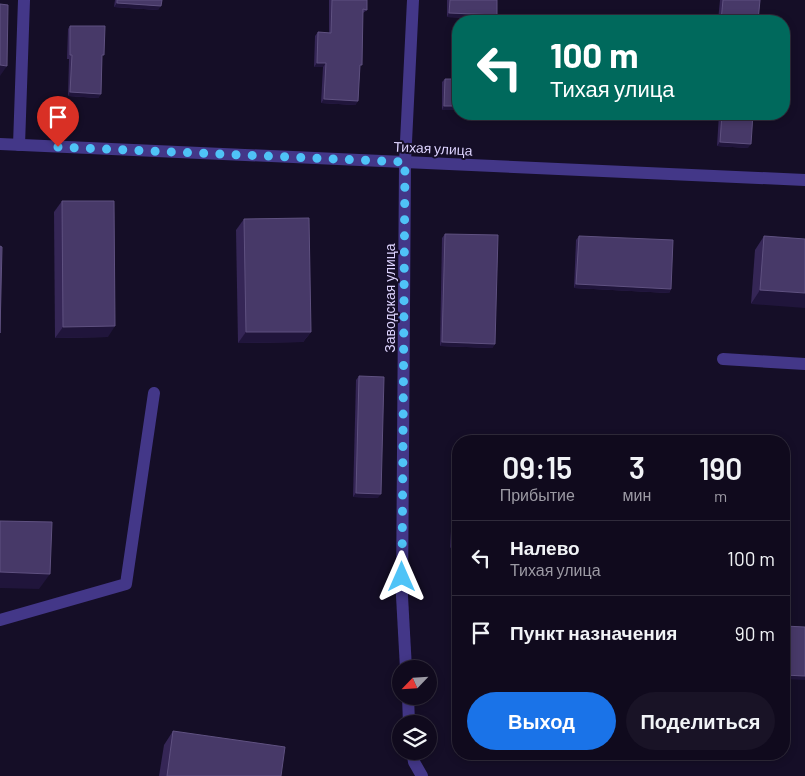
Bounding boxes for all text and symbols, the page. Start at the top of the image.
text: 100 m [550,33,639,75]
icon: left [467,35,532,100]
text: Тихая улица [550,75,675,101]
pin [37,96,79,147]
icon: arrive [44,103,72,131]
street label: Тихая улица [393,137,473,159]
street label: Заводская улица [381,243,398,353]
text: 09:15 [502,449,572,485]
text: 3 [629,449,645,485]
text: 190 [699,450,742,486]
text: Прибытие [500,485,575,504]
text: мин [622,485,651,504]
text: m [714,486,727,505]
text: Налево [510,536,580,559]
icon: left [467,544,495,572]
text: 100 m [727,547,775,570]
position arrow [375,550,427,602]
text: Тихая улица [510,560,601,579]
icon: arrive [467,619,495,647]
text: Пункт назначения [510,621,677,644]
text: 90 m [735,622,775,645]
north arrow [392,660,438,705]
map controls [392,660,437,760]
button: Выход [467,692,616,750]
button: Поделиться [626,692,775,750]
button: layers [392,715,437,760]

